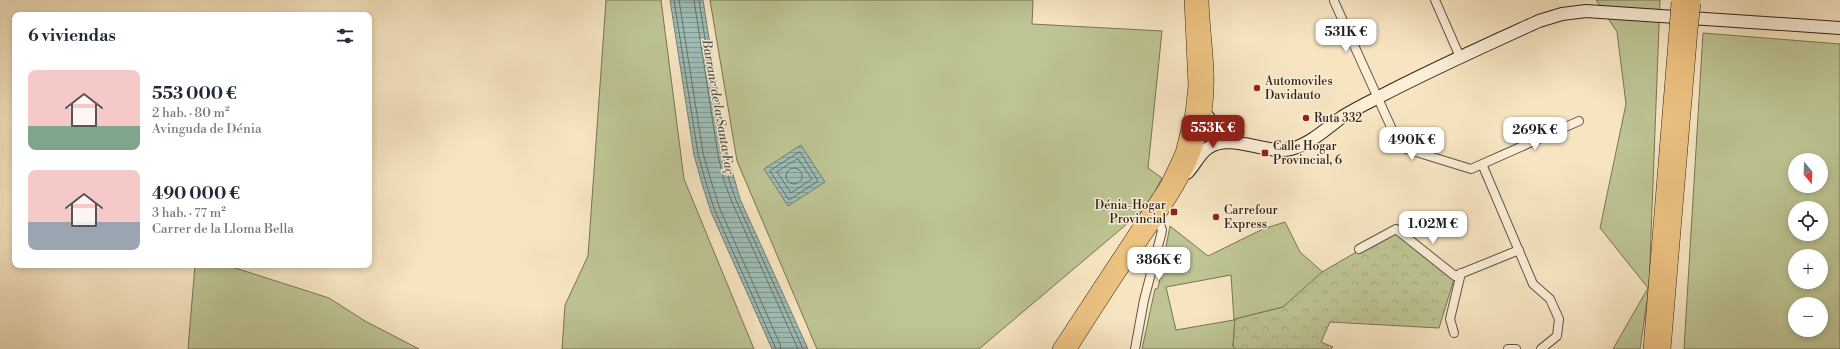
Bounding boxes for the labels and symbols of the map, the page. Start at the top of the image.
pin: 531K € [1313,19,1379,53]
water label: Barranc de la Santa Faç [698,37,738,176]
place label: Automoviles Davidauto [1264,74,1333,103]
marker: Automoviles Davidauto [1252,83,1262,93]
place label: Ruta 332 [1314,111,1362,126]
marker: Ruta 332 [1301,113,1311,123]
pin: 553K € [1180,115,1246,149]
pin: 269K € [1502,117,1568,151]
pin: 490K € [1379,127,1445,161]
place label: Calle Hogar Provincial, 6 [1273,139,1342,168]
marker: Calle Hogar Provincial, 6 [1260,148,1270,158]
north arrow [1788,153,1828,193]
place label: Dénia-Hogar Provincial [1095,198,1166,227]
place label: Carrefour Express [1224,203,1278,232]
marker: Dénia-Hogar Provincial [1169,207,1179,217]
pin: 1.02M € [1396,211,1470,245]
marker: Carrefour Express [1211,212,1221,222]
pin: 386K € [1126,247,1192,281]

